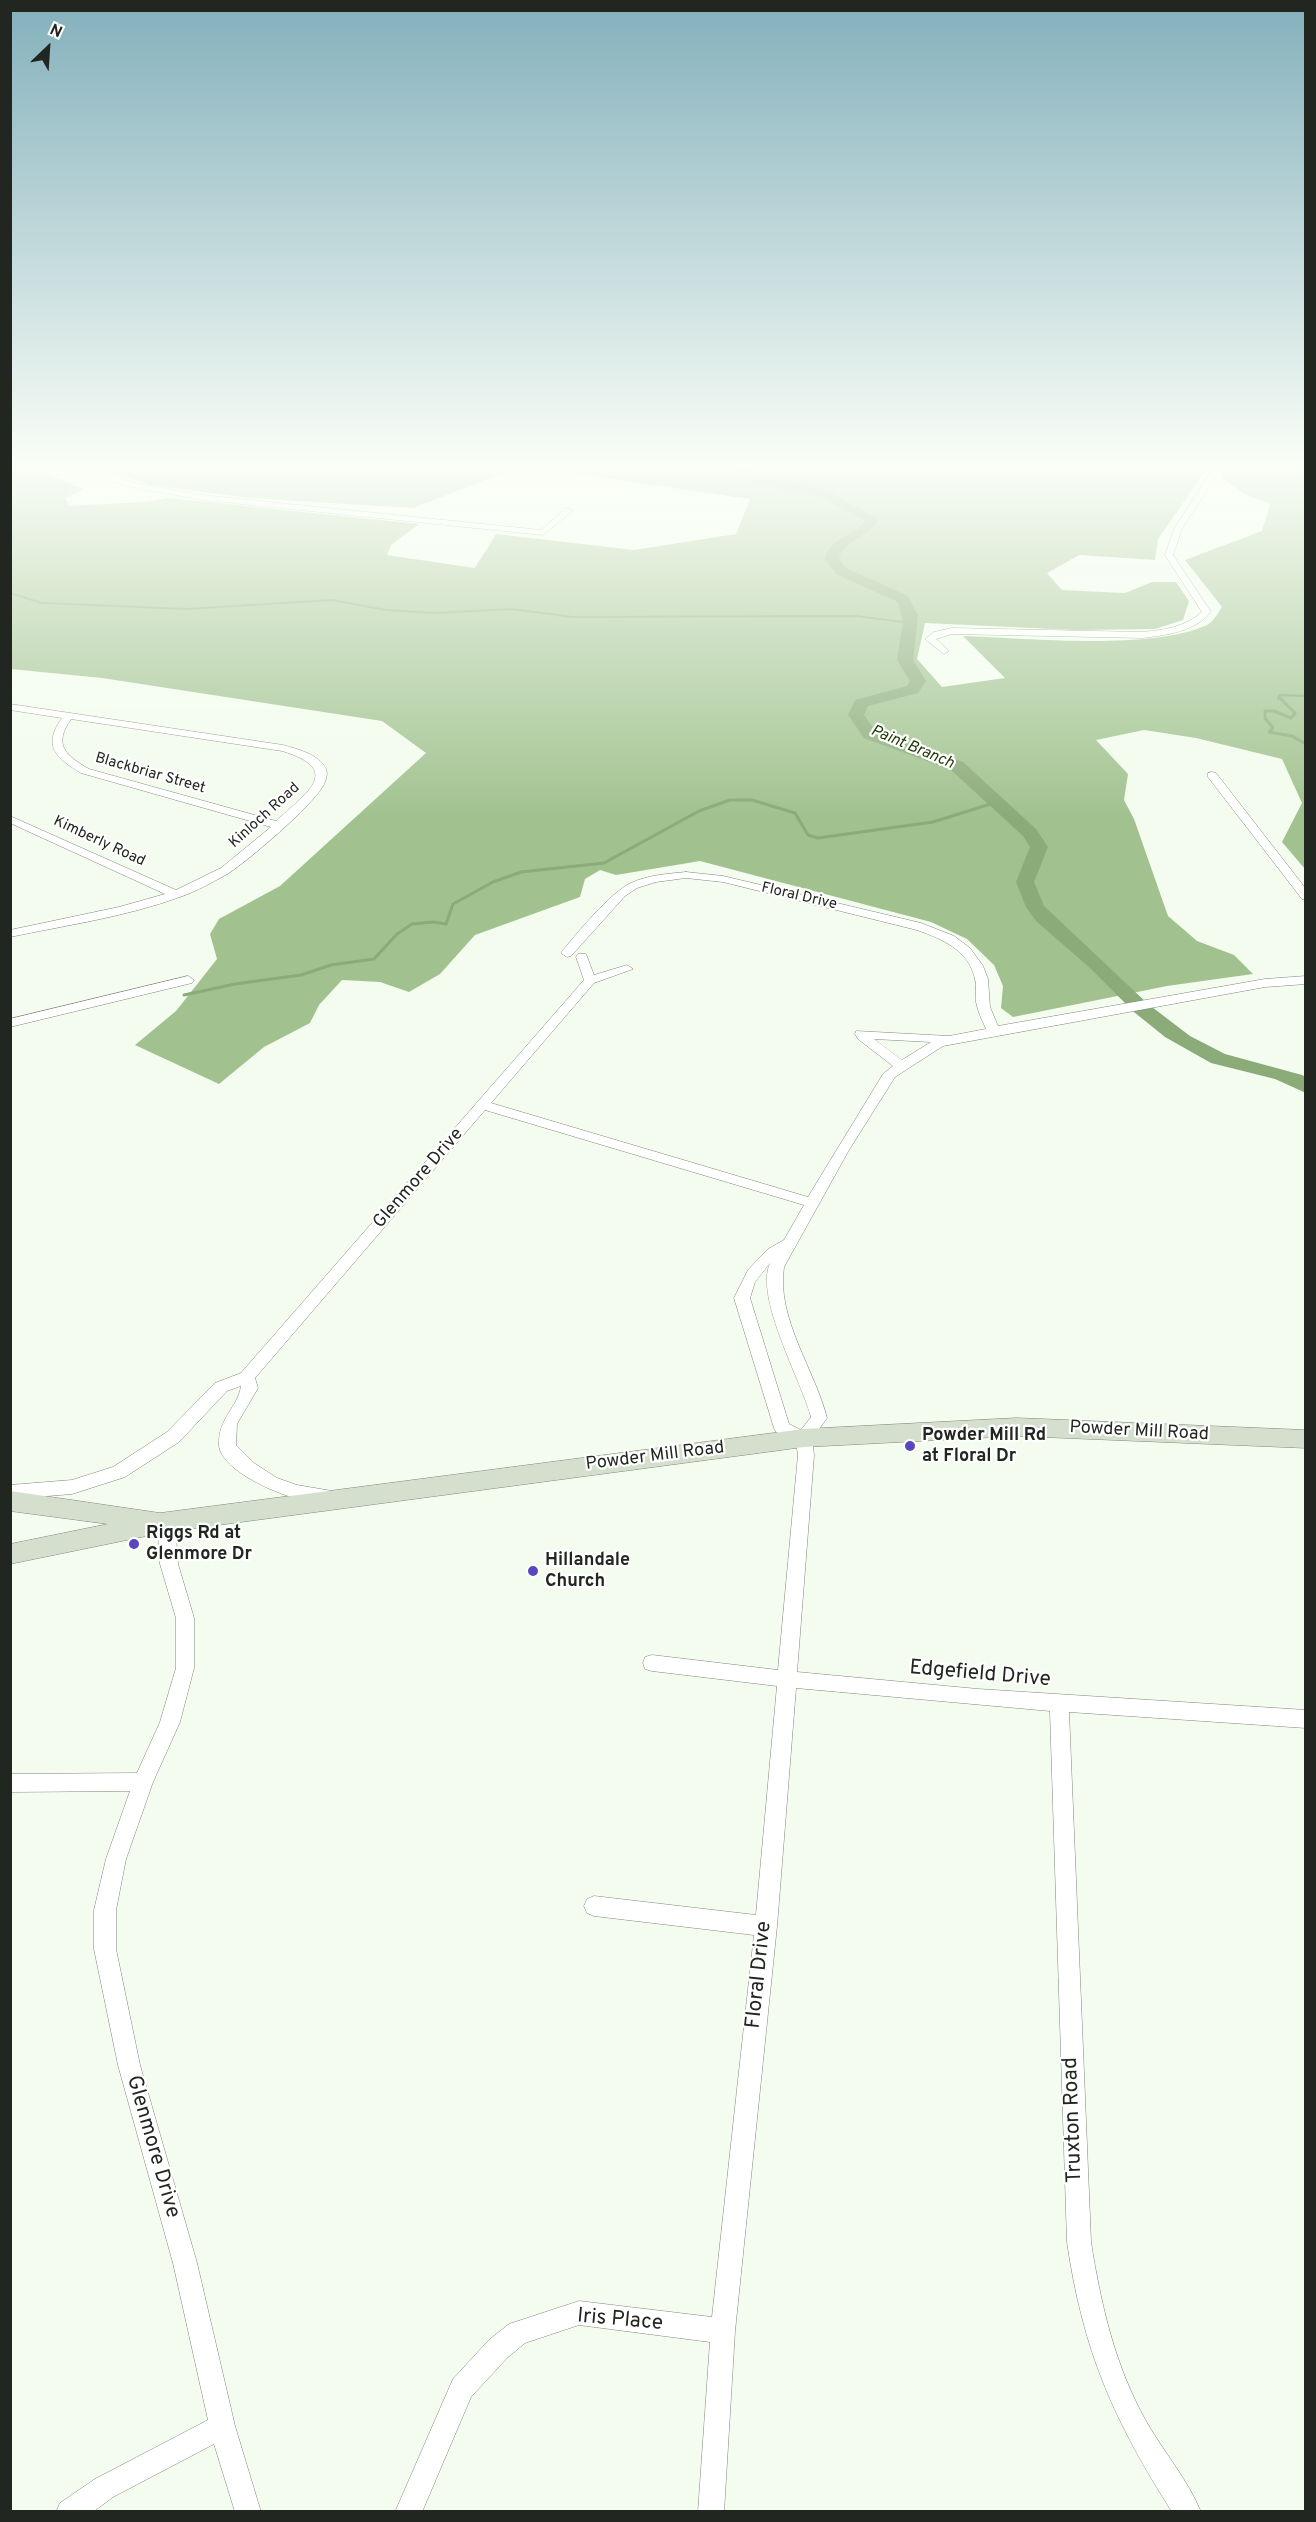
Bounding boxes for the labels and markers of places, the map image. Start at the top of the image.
place label: Powder Mill Rd at Floral Dr [922,1425,1046,1468]
marker: Powder Mill Rd at Floral Dr [903,1439,917,1453]
place label: Riggs Rd at Glenmore Dr [146,1523,252,1565]
marker: Riggs Rd at Glenmore Dr [127,1537,141,1551]
place label: Hillandale Church [545,1550,630,1592]
marker: Hillandale Church [526,1564,540,1578]

